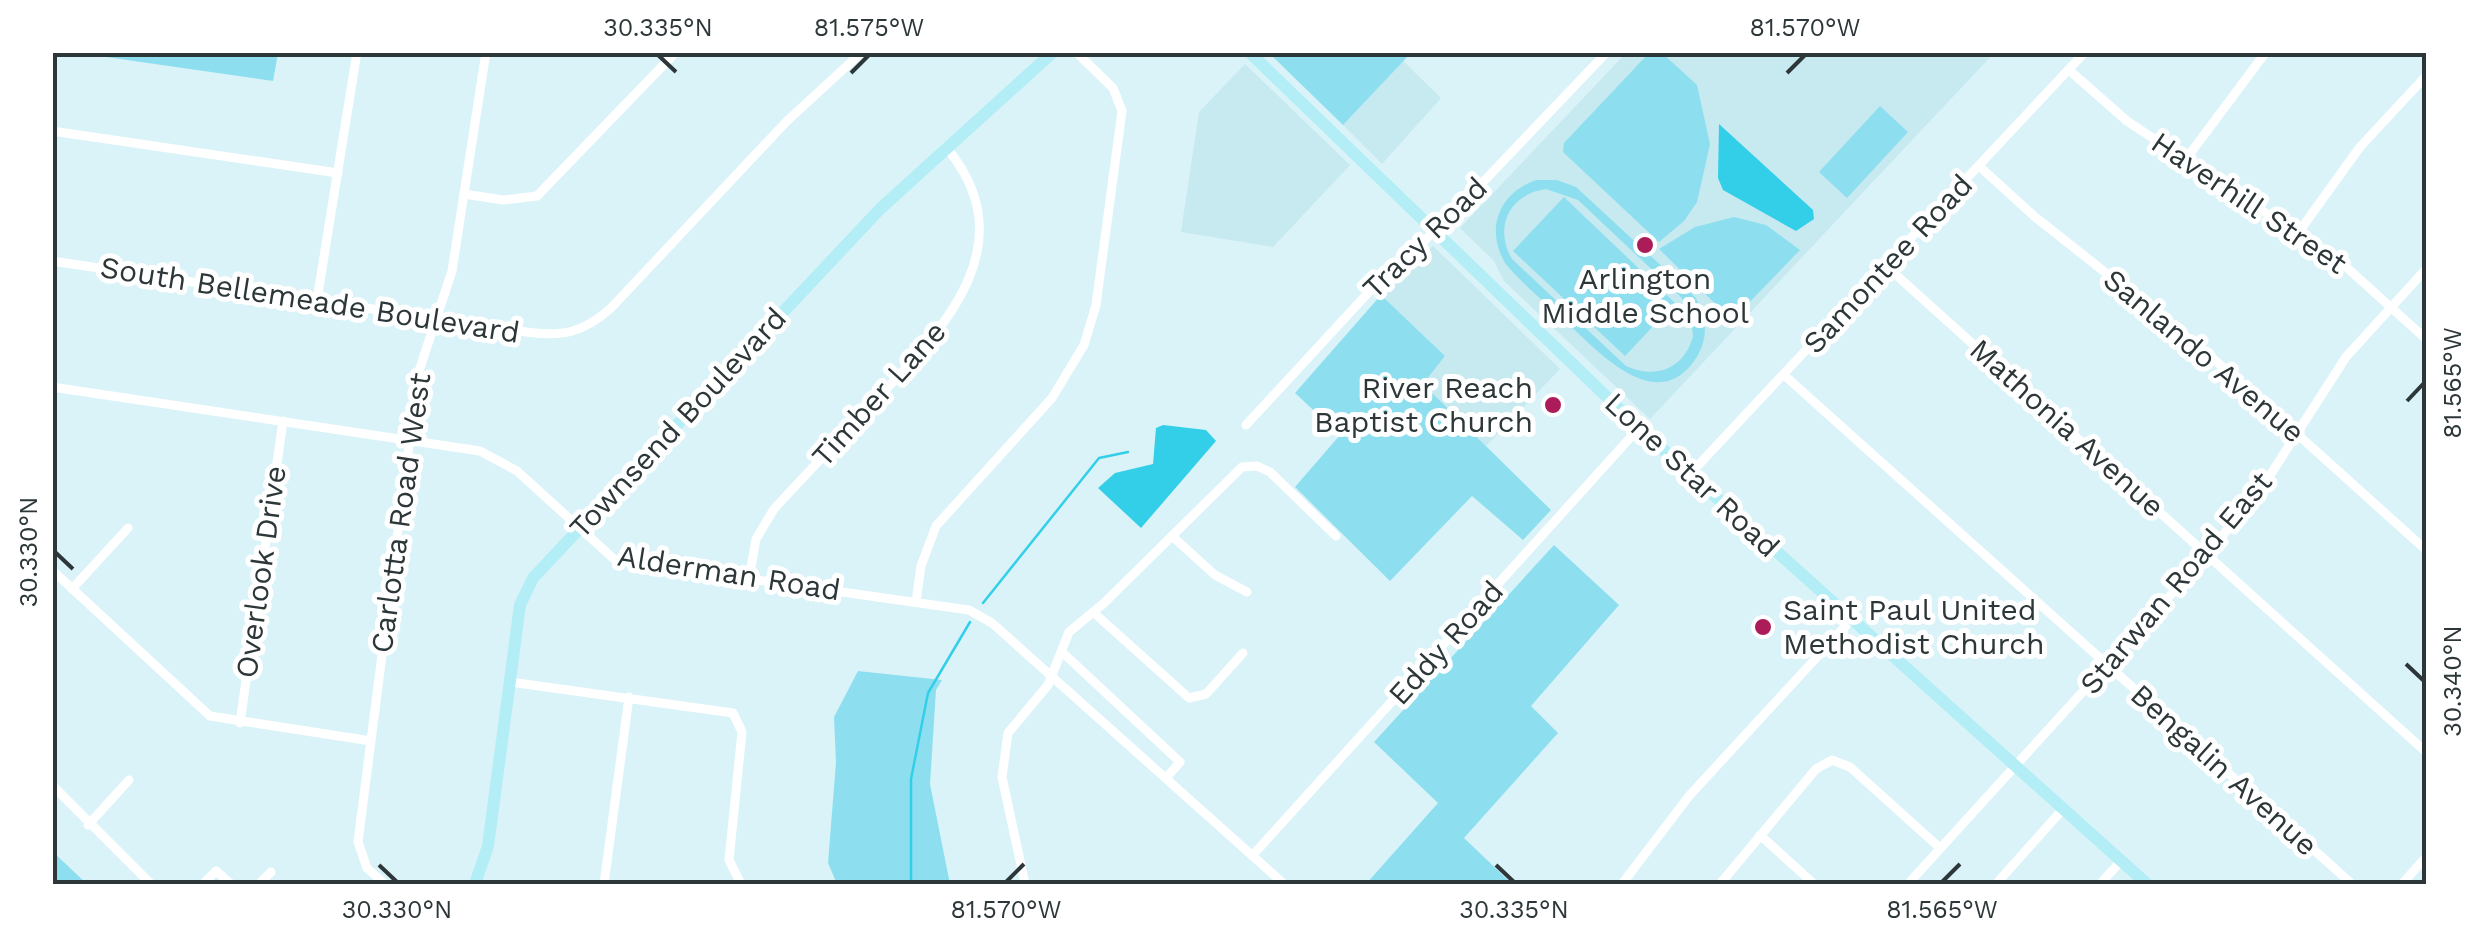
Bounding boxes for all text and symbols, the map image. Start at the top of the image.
text: 30.335°N [603,13,713,42]
text: 81.575°W [814,13,924,42]
text: 81.570°W [1750,13,1860,42]
street label: Haverhill Street [2145,124,2354,281]
street label: Samontee Road [1796,167,1979,360]
street label: Tracy Road [1355,170,1494,306]
marker: Arlington Middle School [1634,234,1656,256]
street label: South Bellemeade Boulevard [98,249,522,350]
place label: Arlington Middle School [1541,261,1749,330]
street label: Sanlando Avenue [2097,261,2312,450]
street label: Townsend Boulevard [562,300,793,545]
street label: Timber Lane [804,314,953,473]
text: 81.565°W [2438,327,2467,439]
street label: Mathonia Avenue [1963,331,2172,524]
street label: Carlotta Road West [364,370,438,655]
place label: River Reach Baptist Church [1314,370,1533,439]
street label: Lone Star Road [1598,385,1787,564]
marker: River Reach Baptist Church [1542,394,1564,416]
street label: Overlook Drive [228,464,293,680]
street label: Starwan Road East [2072,464,2279,701]
text: 30.330°N [14,497,43,607]
street label: Alderman Road [615,538,843,607]
street label: Eddy Road [1381,574,1510,712]
place label: Saint Paul United Methodist Church [1783,592,2045,661]
marker: Saint Paul United Methodist Church [1752,616,1774,638]
text: 30.340°N [2438,625,2467,737]
street label: Bengalin Avenue [2124,677,2325,863]
text: 30.330°N [342,895,452,924]
text: 81.570°W [951,895,1061,924]
text: 30.335°N [1459,895,1569,924]
text: 81.565°W [1886,895,1998,924]

